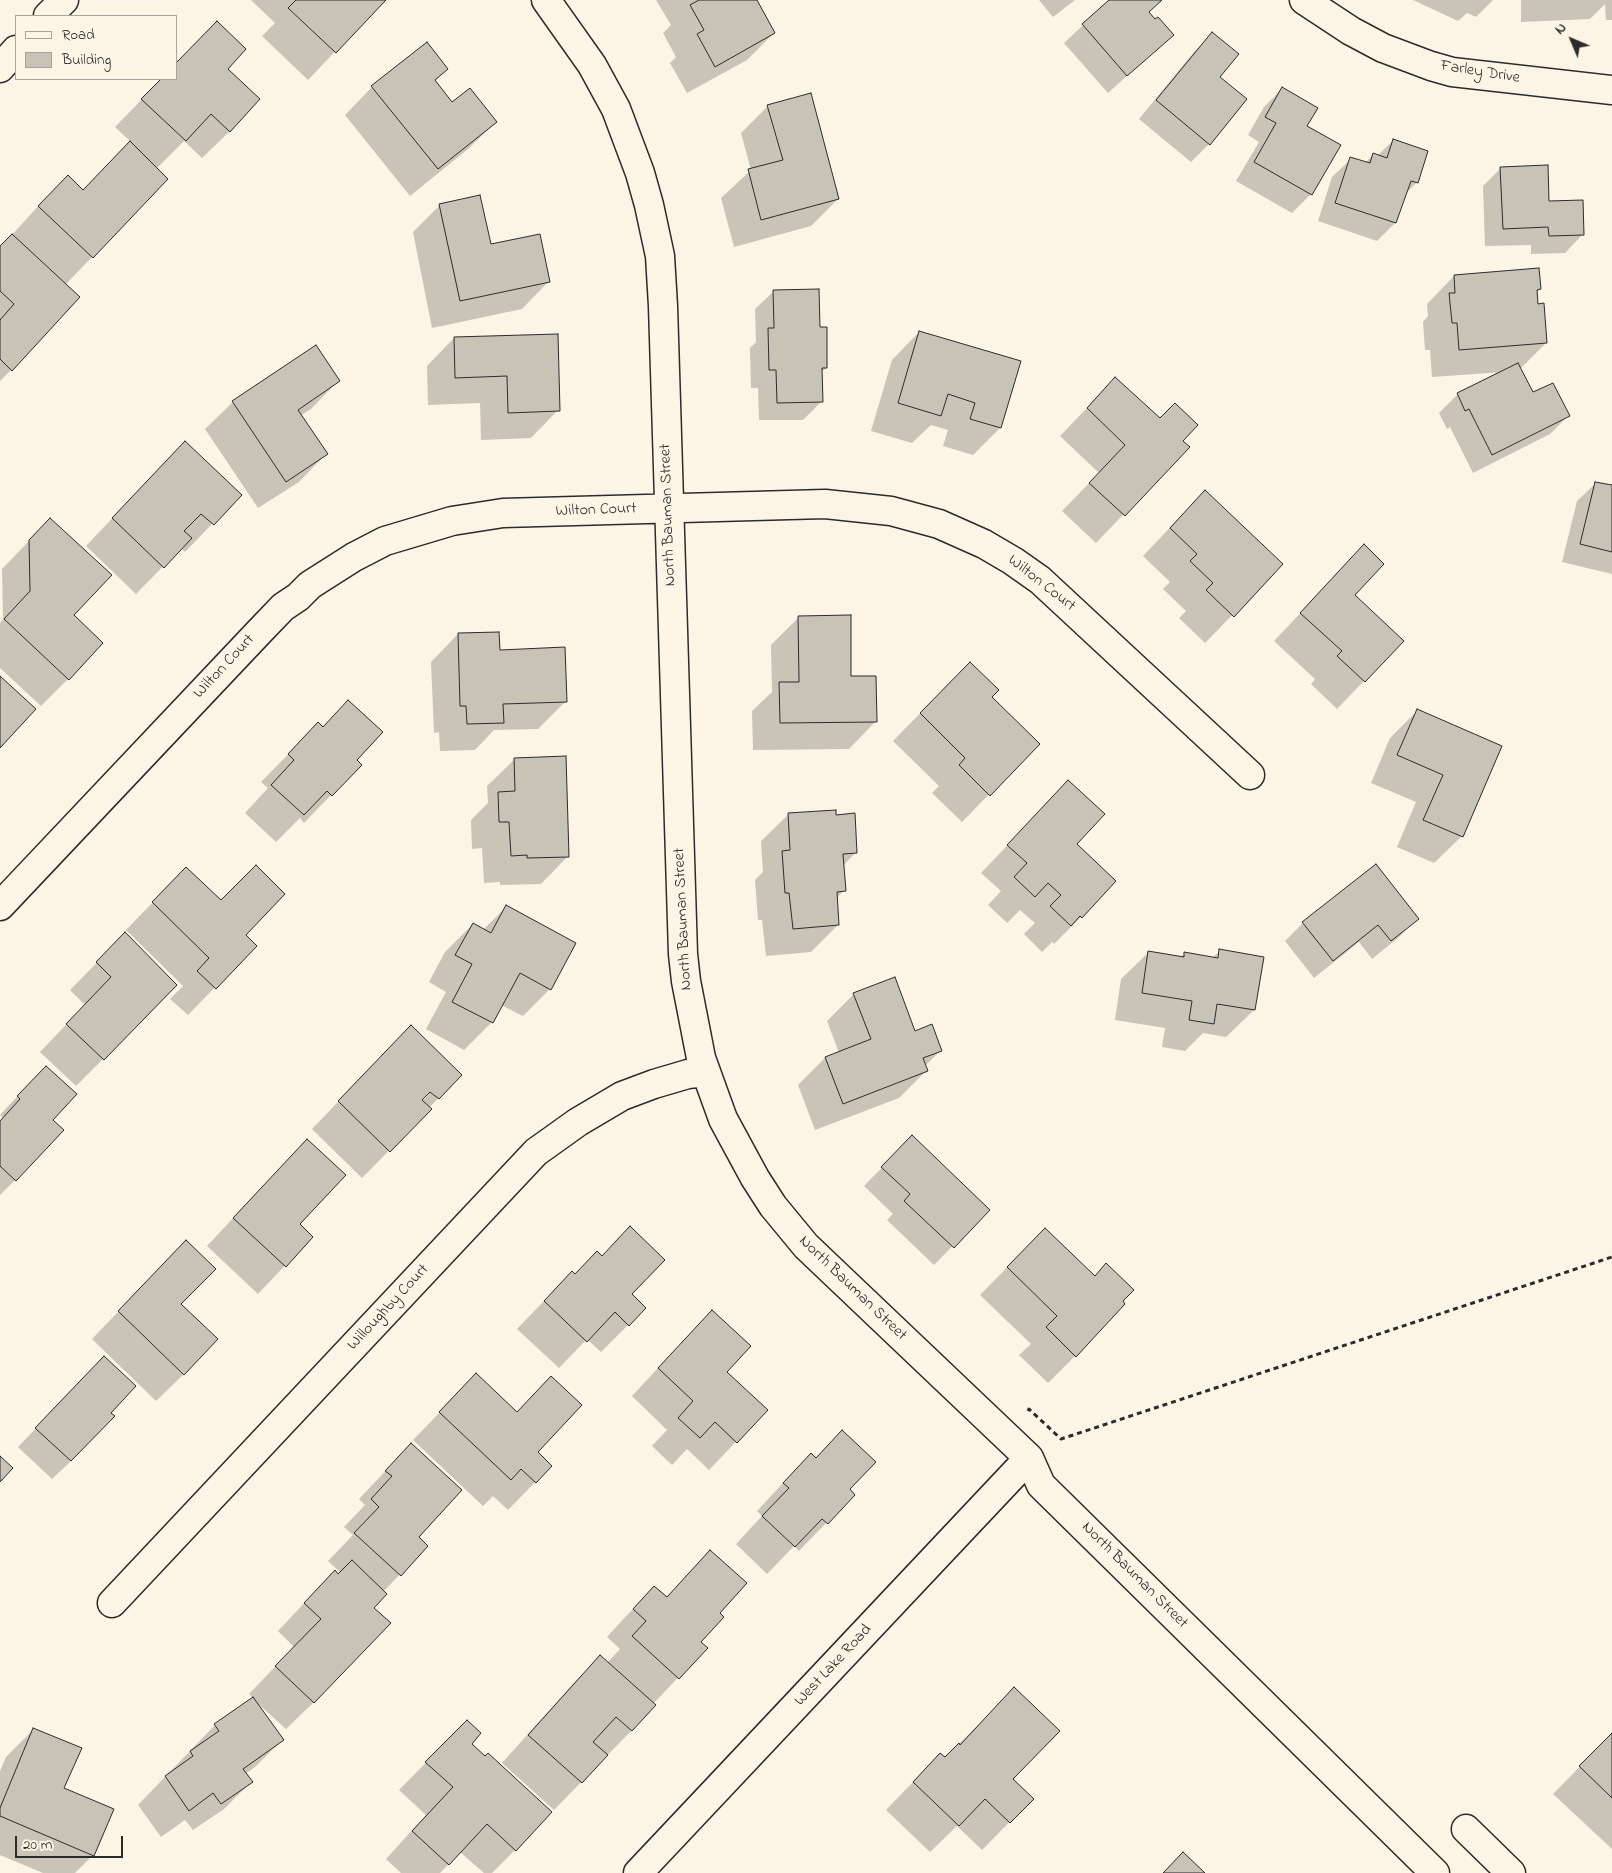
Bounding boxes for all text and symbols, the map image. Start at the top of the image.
legend [15,15,178,80]
north arrow [1547,15,1597,65]
text: N [1550,18,1572,40]
text: Road [62,24,95,46]
text: Building [62,49,111,71]
street label: Farley Drive [1439,57,1521,89]
street label: North Bauman Street [657,443,681,587]
street label: Wilton Court [555,500,637,522]
street label: Wilton Court [1003,552,1079,616]
street label: Wilton Court [190,631,260,703]
street label: North Bauman Street [671,847,697,991]
street label: North Bauman Street [794,1232,910,1346]
street label: Willoughby Court [344,1261,434,1355]
street label: North Bauman Street [1077,1519,1191,1633]
street label: West Lake Road [791,1621,877,1711]
scale bar [18,1826,125,1858]
text: 20 m [23,1834,52,1856]

